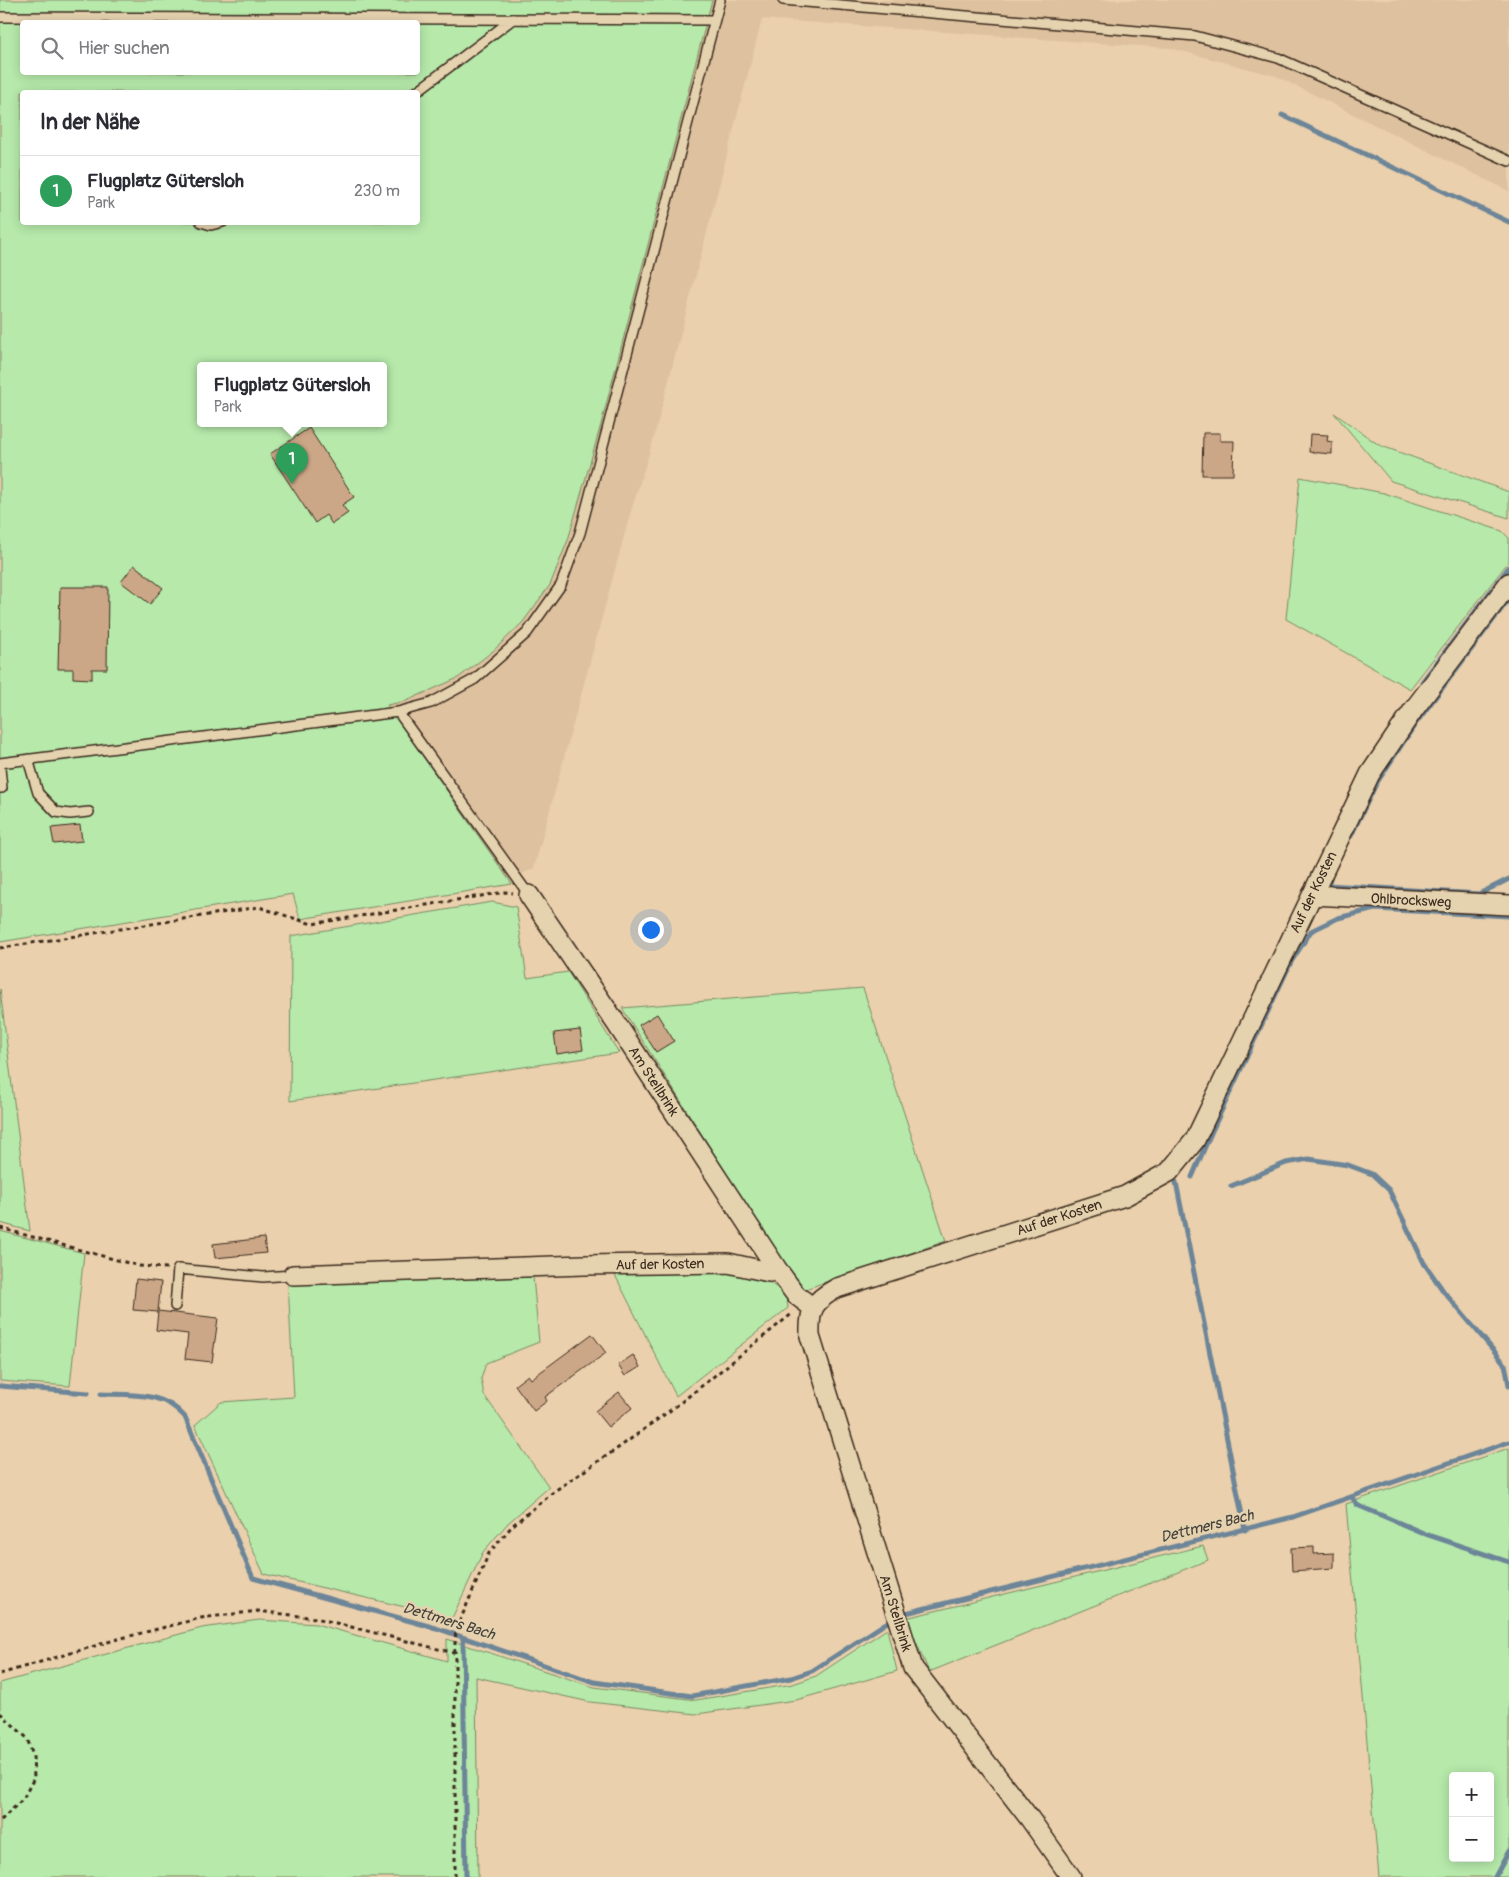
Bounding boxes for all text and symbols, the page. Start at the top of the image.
search box [20,20,420,75]
icon: search [38,34,66,62]
text: Hier suchen [78,36,170,60]
text: In der Nähe [40,109,140,136]
text: Flugplatz Gütersloh [87,169,244,193]
text: 1 [53,181,59,201]
text: 230 m [354,181,400,201]
text: Park [87,193,115,213]
popup [197,362,387,427]
text: Flugplatz Gütersloh [214,373,370,397]
text: Park [214,397,242,417]
pin: 1 [276,443,308,484]
street label: Auf der Kosten [1286,849,1341,936]
street label: Ohlbrocksweg [1370,890,1452,911]
your location [638,917,664,943]
street label: Am Stellbrink [625,1043,682,1119]
street label: Auf der Kosten [1014,1196,1104,1239]
street label: Auf der Kosten [616,1255,705,1274]
water label: Dettmers Bach [1159,1506,1256,1547]
street label: Am Stellbrink [876,1573,915,1654]
water label: Dettmers Bach [401,1598,498,1645]
map controls [1449,1772,1494,1862]
button: + [1449,1772,1494,1817]
button: − [1449,1817,1494,1862]

